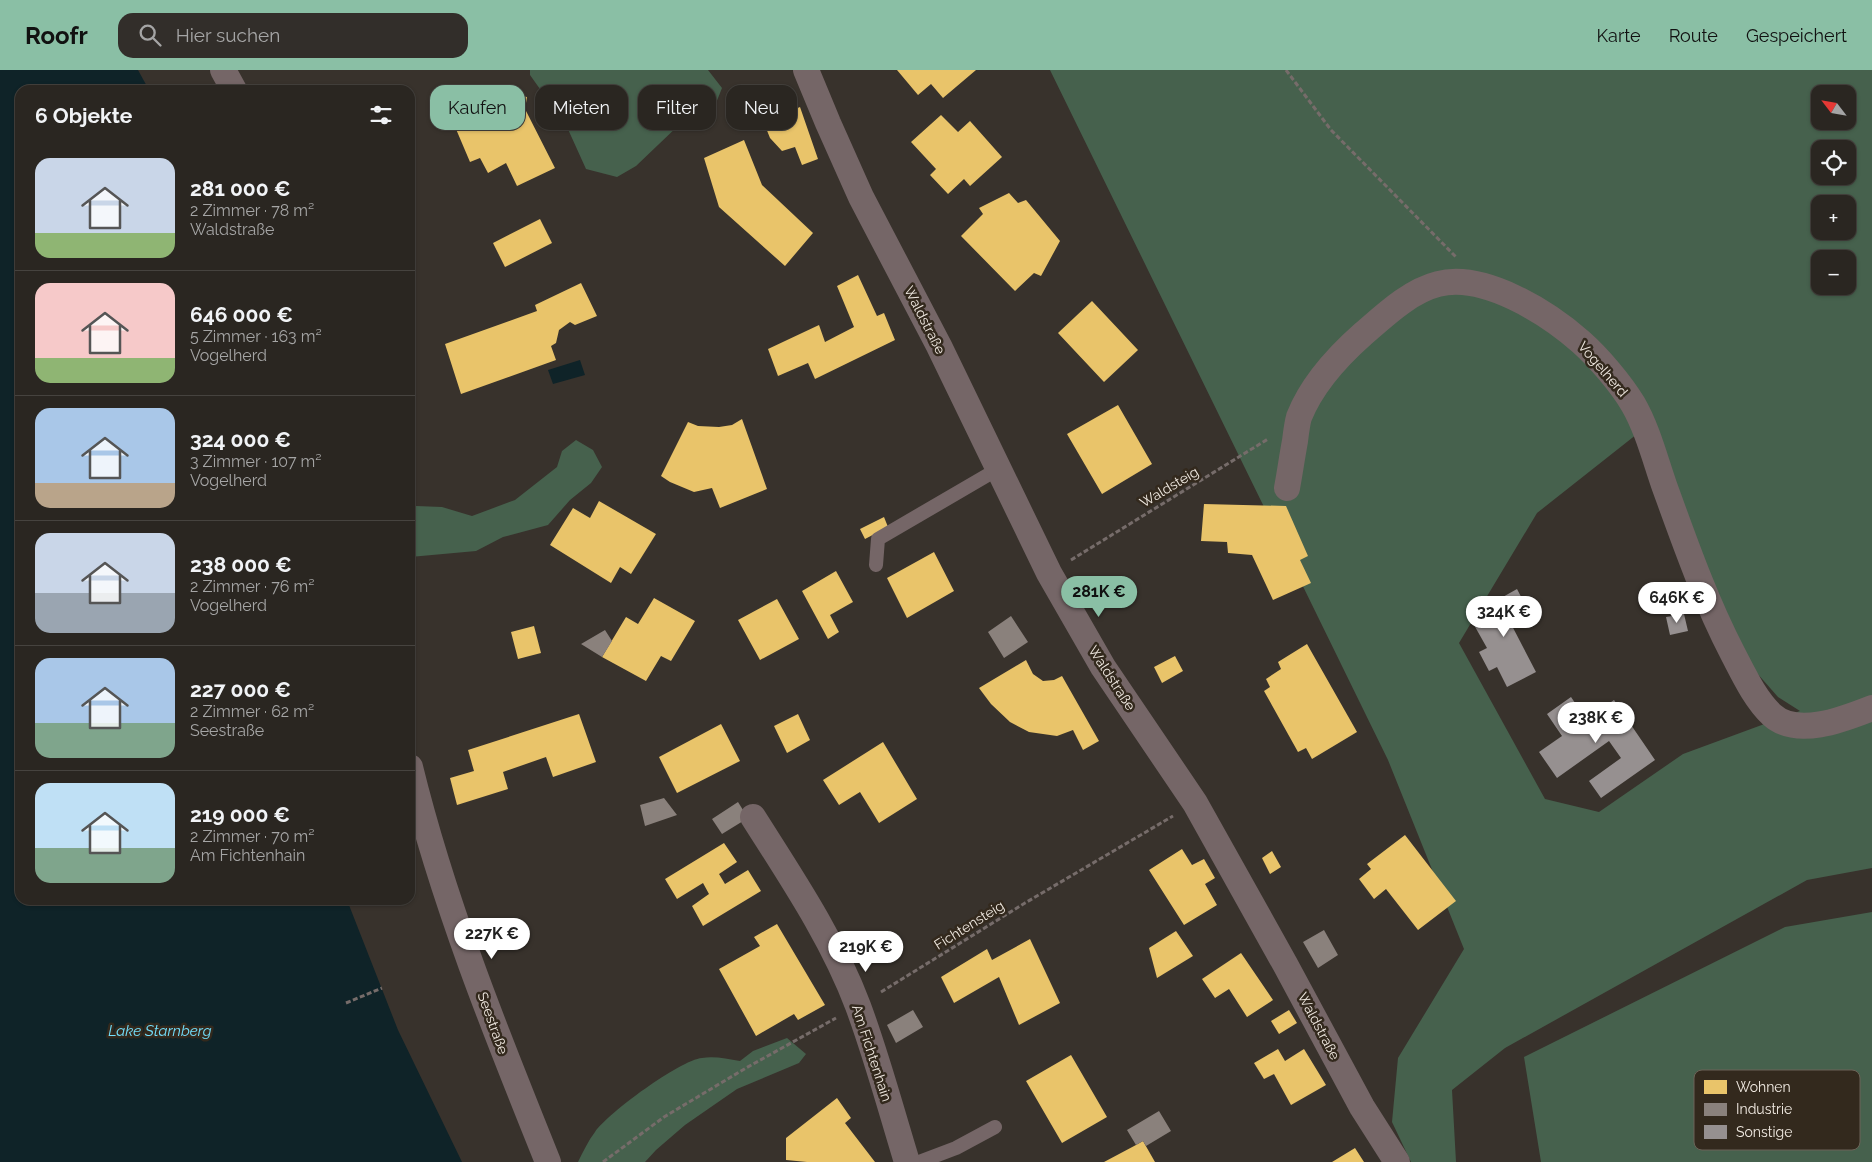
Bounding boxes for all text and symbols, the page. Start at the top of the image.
search box [118,13,468,58]
text: Roofr [25,21,88,50]
icon: search [136,21,164,49]
text: Hier suchen [176,24,280,46]
text: Karte [1597,25,1641,46]
text: Route [1669,25,1718,46]
text: Gespeichert [1746,25,1847,46]
chip: Kaufen [430,85,525,130]
chip: Mieten [535,85,628,130]
chip: Filter [638,85,716,130]
chip: Neu [726,85,797,130]
north arrow [1811,85,1856,130]
map controls [1811,85,1856,295]
icon: filters [367,101,395,129]
text: 6 Objekte [35,103,132,128]
button: locate [1811,140,1856,185]
text: 281 000 € [190,176,290,201]
icon: home [75,178,135,238]
button: + [1811,195,1856,240]
text: 2 Zimmer · 78 m² [190,201,314,220]
text: Waldstraße [190,220,275,239]
button: − [1811,250,1856,295]
street label: Waldstraße [901,283,949,357]
text: 646 000 € [190,302,293,327]
icon: home [75,303,135,363]
text: 5 Zimmer · 163 m² [190,327,322,346]
street label: Vogelherd [1575,338,1631,400]
text: Vogelherd [190,346,267,365]
text: 324 000 € [190,427,291,452]
icon: home [75,428,135,488]
text: 3 Zimmer · 107 m² [190,452,321,471]
street label: Waldsteig [1137,463,1201,511]
text: Vogelherd [190,471,267,490]
text: 238 000 € [190,552,292,577]
icon: home [75,553,135,613]
pin: 281K € [1058,576,1140,618]
text: 2 Zimmer · 76 m² [190,577,314,596]
text: 281K € [1072,582,1126,601]
pin: 646K € [1636,582,1718,624]
text: 646K € [1649,588,1705,607]
text: Vogelherd [190,596,267,615]
pin: 324K € [1463,596,1545,638]
text: 324K € [1477,602,1531,621]
street label: Waldstraße [1085,643,1139,713]
text: 227 000 € [190,677,291,702]
icon: home [75,678,135,738]
text: 2 Zimmer · 62 m² [190,702,314,721]
pin: 238K € [1555,702,1637,744]
text: 238K € [1569,708,1623,727]
text: Seestraße [190,721,264,740]
text: 219 000 € [190,802,290,827]
icon: home [75,803,135,863]
text: 2 Zimmer · 70 m² [190,827,314,846]
text: Am Fichtenhain [190,846,305,865]
street label: Fichtensteig [931,897,1007,953]
pin: 227K € [451,918,533,960]
text: 227K € [465,924,519,943]
pin: 219K € [825,930,907,973]
text: 219K € [839,937,893,956]
street label: Seestraße [474,990,512,1056]
street label: Waldstraße [1295,990,1343,1062]
street label: Am Fichtenhain [849,1003,895,1103]
water label: Lake Starnberg [108,1022,212,1040]
legend [1694,1070,1860,1150]
text: Wohnen [1736,1079,1791,1095]
text: Industrie [1736,1101,1792,1117]
text: Sonstige [1736,1124,1792,1140]

